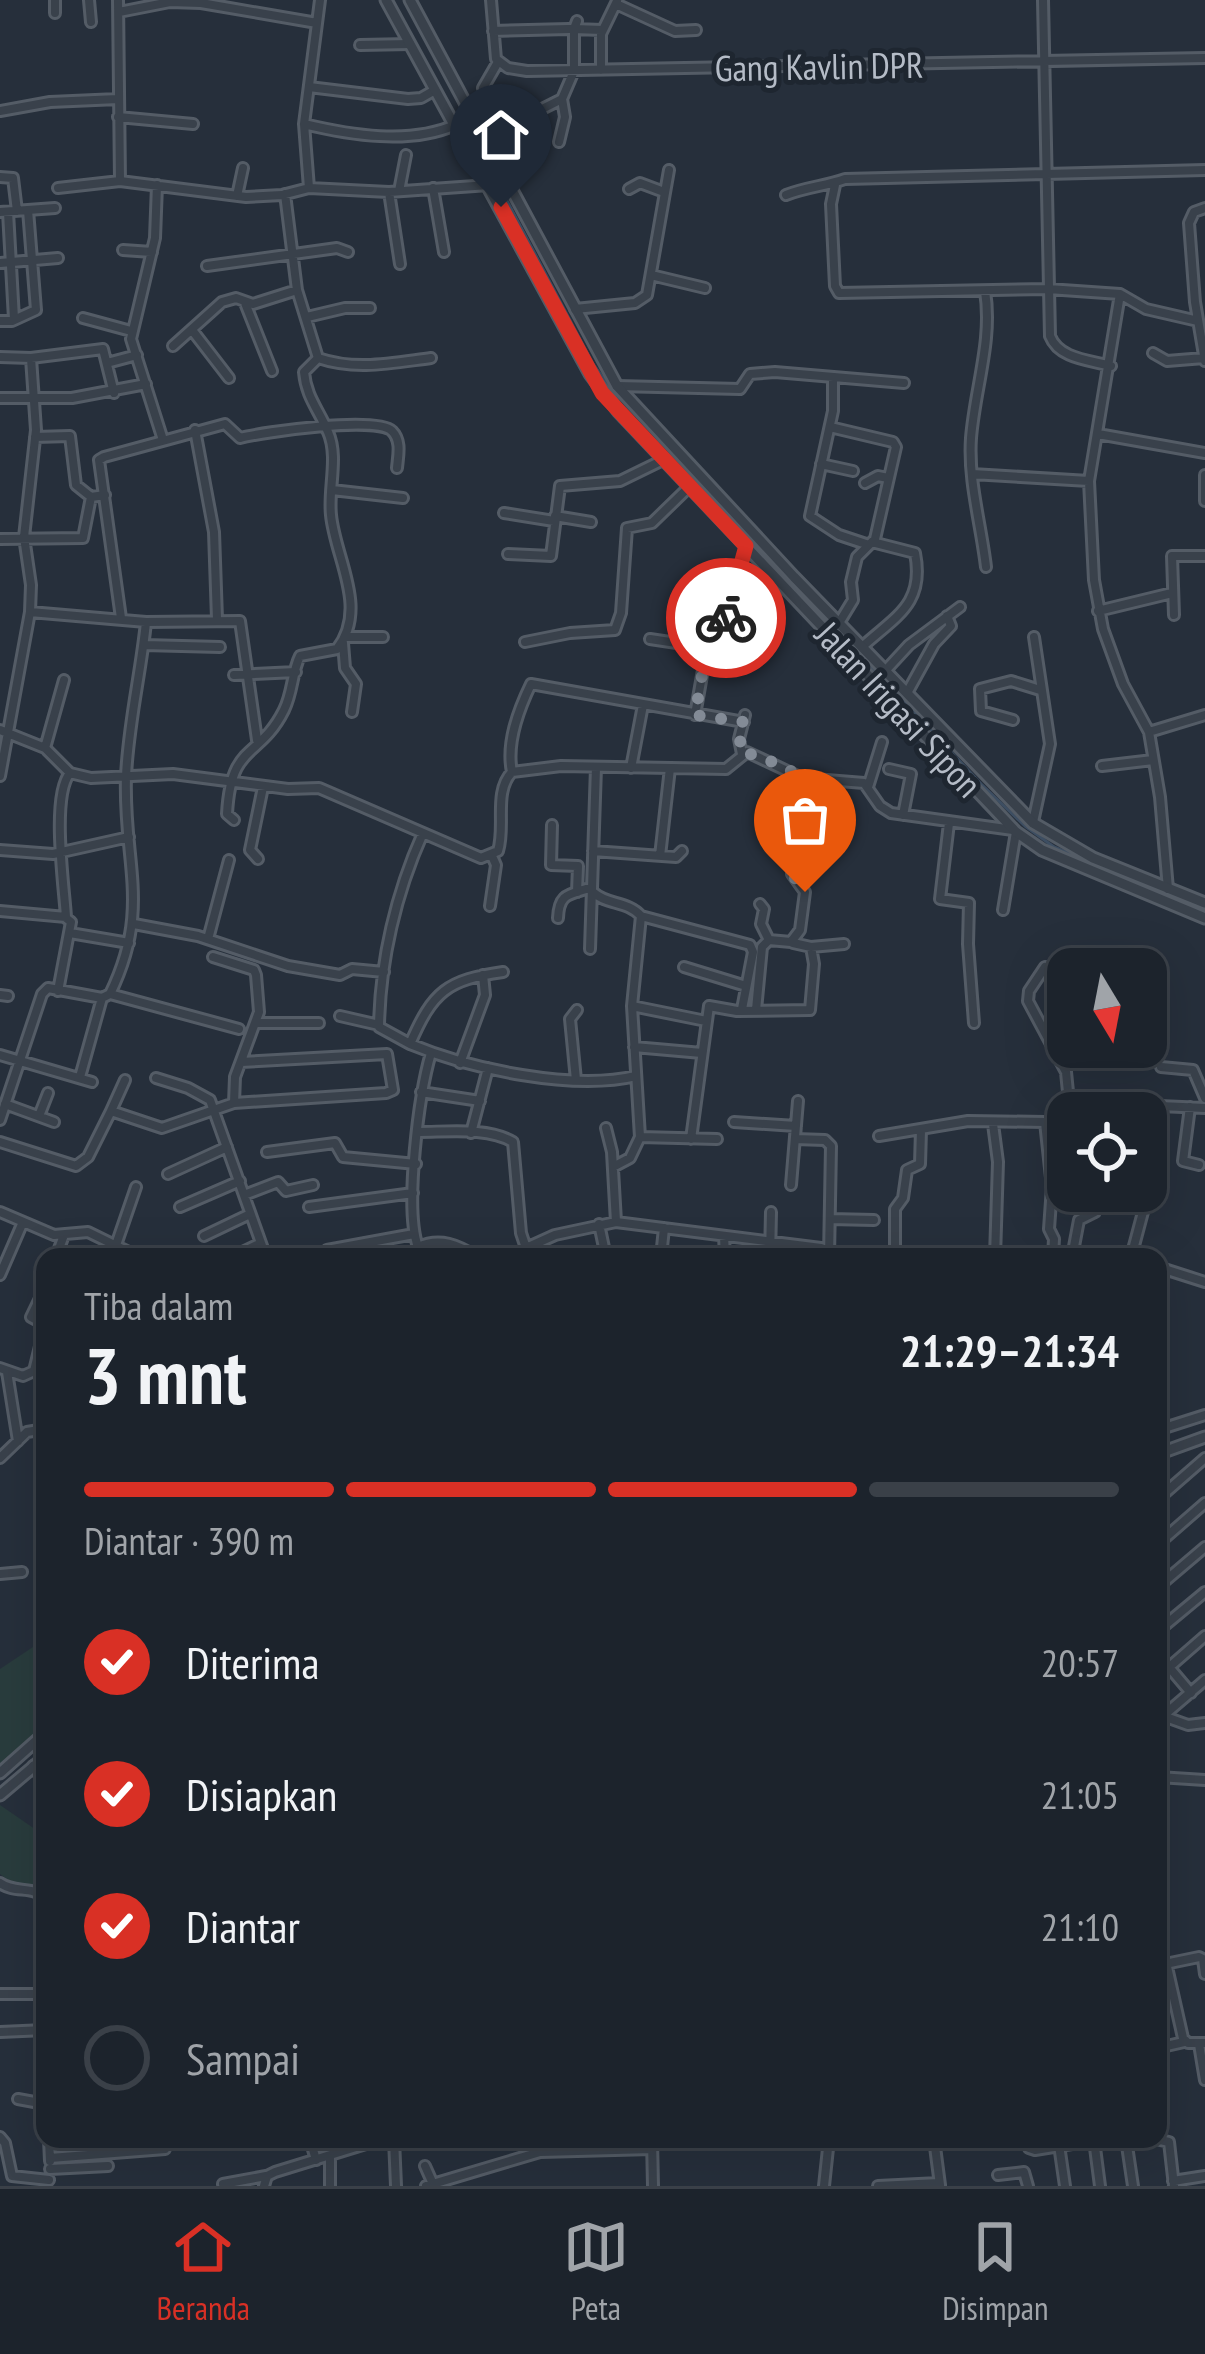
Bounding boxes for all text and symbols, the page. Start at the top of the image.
street label: Gang Kavlin DPR [714,41,924,91]
pin [450,84,552,207]
icon: home [468,102,534,168]
courier [666,558,786,678]
icon: bike [693,585,759,651]
street label: Jalan Irigasi Sipon [805,611,992,807]
pin [754,769,856,892]
icon: bag [772,787,838,853]
north arrow [1047,948,1167,1068]
map controls [1047,948,1167,1212]
button: locate [1047,1092,1167,1212]
text: Tiba dalam [84,1280,233,1331]
text: 21:29–21:34 [900,1321,1119,1379]
text: 3 mnt [84,1325,247,1426]
text: Diantar · 390 m [84,1515,294,1566]
icon: check [84,1629,150,1695]
text: Diterima [186,1633,319,1691]
text: 20:57 [1041,1637,1119,1688]
icon: check [84,1761,150,1827]
text: Disiapkan [186,1765,337,1823]
text: 21:05 [1041,1769,1119,1820]
icon: check [84,1893,150,1959]
text: Diantar [186,1897,300,1955]
text: 21:10 [1041,1901,1119,1952]
text: Sampai [186,2029,300,2087]
tab: Beranda [157,2214,250,2329]
tab: Peta [563,2214,629,2329]
tab: Disimpan [942,2214,1048,2329]

